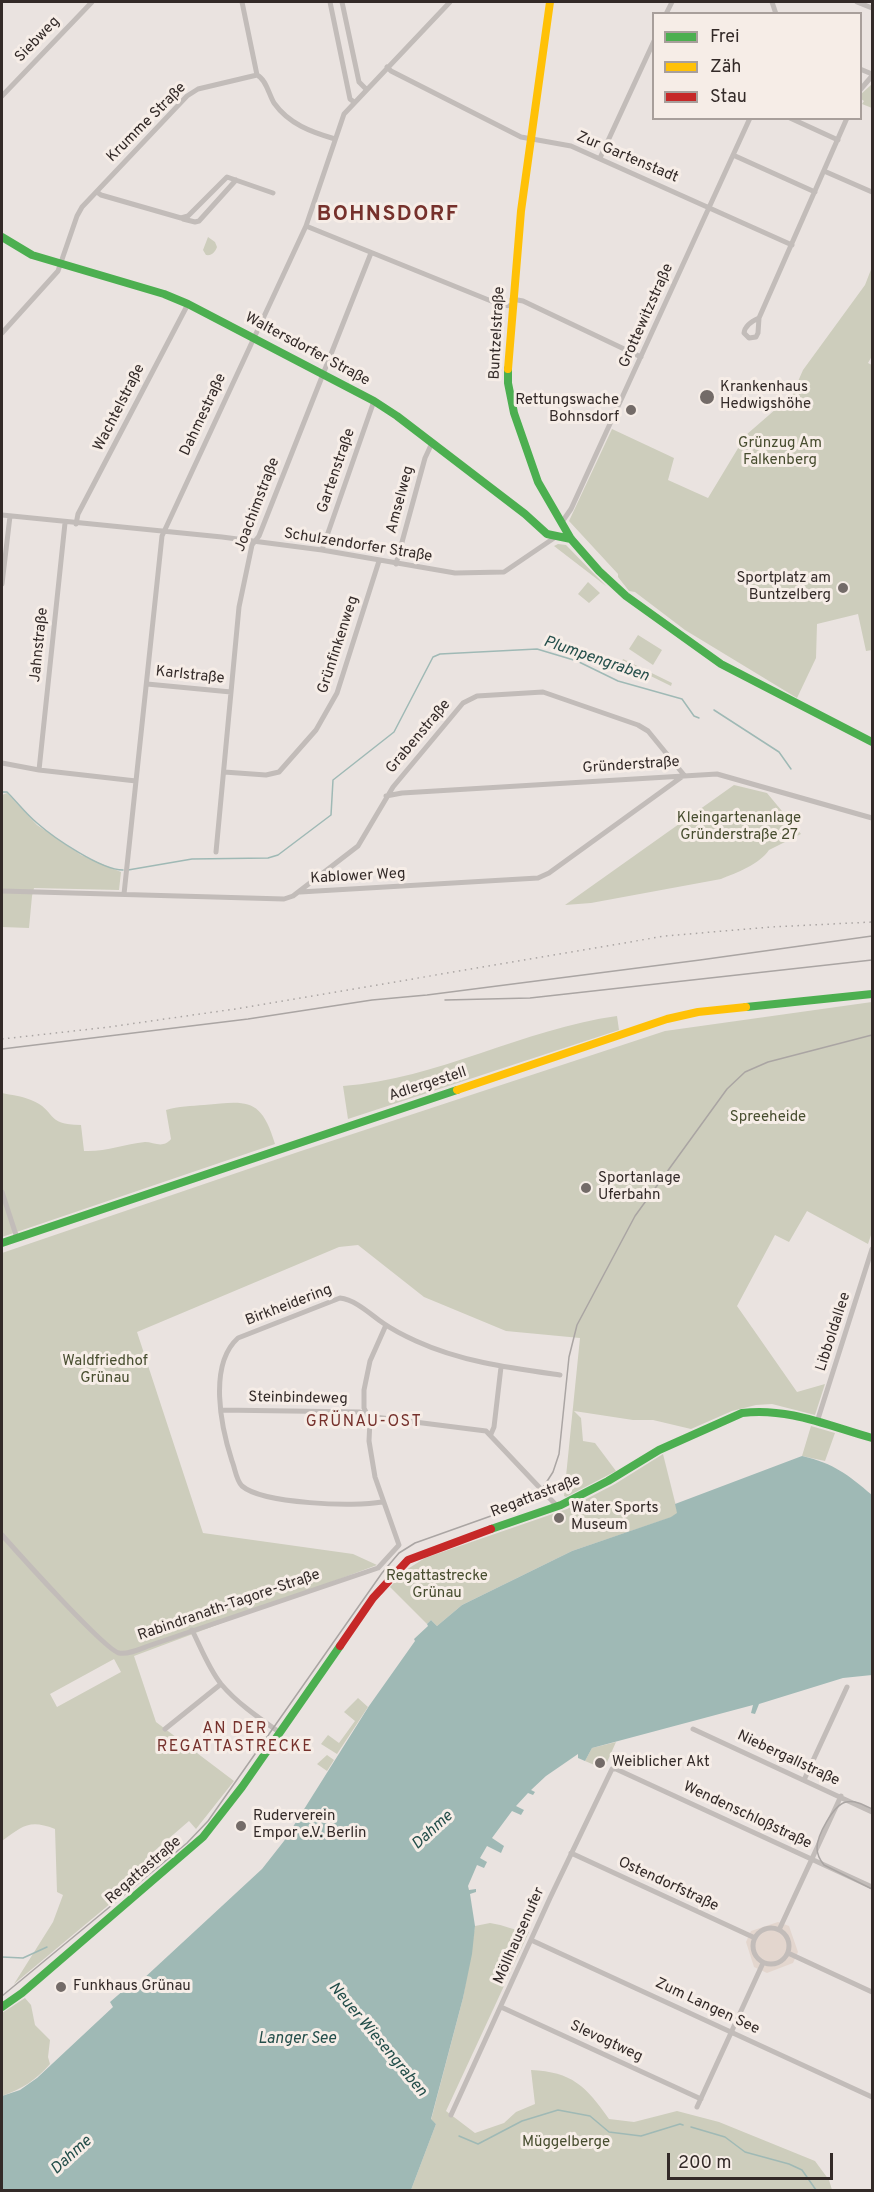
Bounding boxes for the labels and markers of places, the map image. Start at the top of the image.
place label: Krankenhaus Hedwigshöhe [720,379,811,414]
marker: Krankenhaus Hedwigshöhe [698,388,716,406]
place label: Rettungswache Bohnsdorf [515,392,619,427]
marker: Rettungswache Bohnsdorf [624,403,638,417]
place label: Sportplatz am Buntzelberg [736,570,831,605]
marker: Sportplatz am Buntzelberg [836,581,850,595]
place label: Sportanlage Uferbahn [598,1170,681,1205]
marker: Sportanlage Uferbahn [579,1181,593,1195]
place label: Water Sports Museum [571,1500,659,1535]
marker: Water Sports Museum [552,1511,566,1525]
place label: Weiblicher Akt [612,1754,710,1772]
marker: Weiblicher Akt [593,1756,607,1770]
place label: Ruderverein Empor e.V. Berlin [253,1808,366,1843]
marker: Ruderverein Empor e.V. Berlin [234,1819,248,1833]
place label: Funkhaus Grünau [73,1978,191,1996]
marker: Funkhaus Grünau [54,1980,68,1994]

